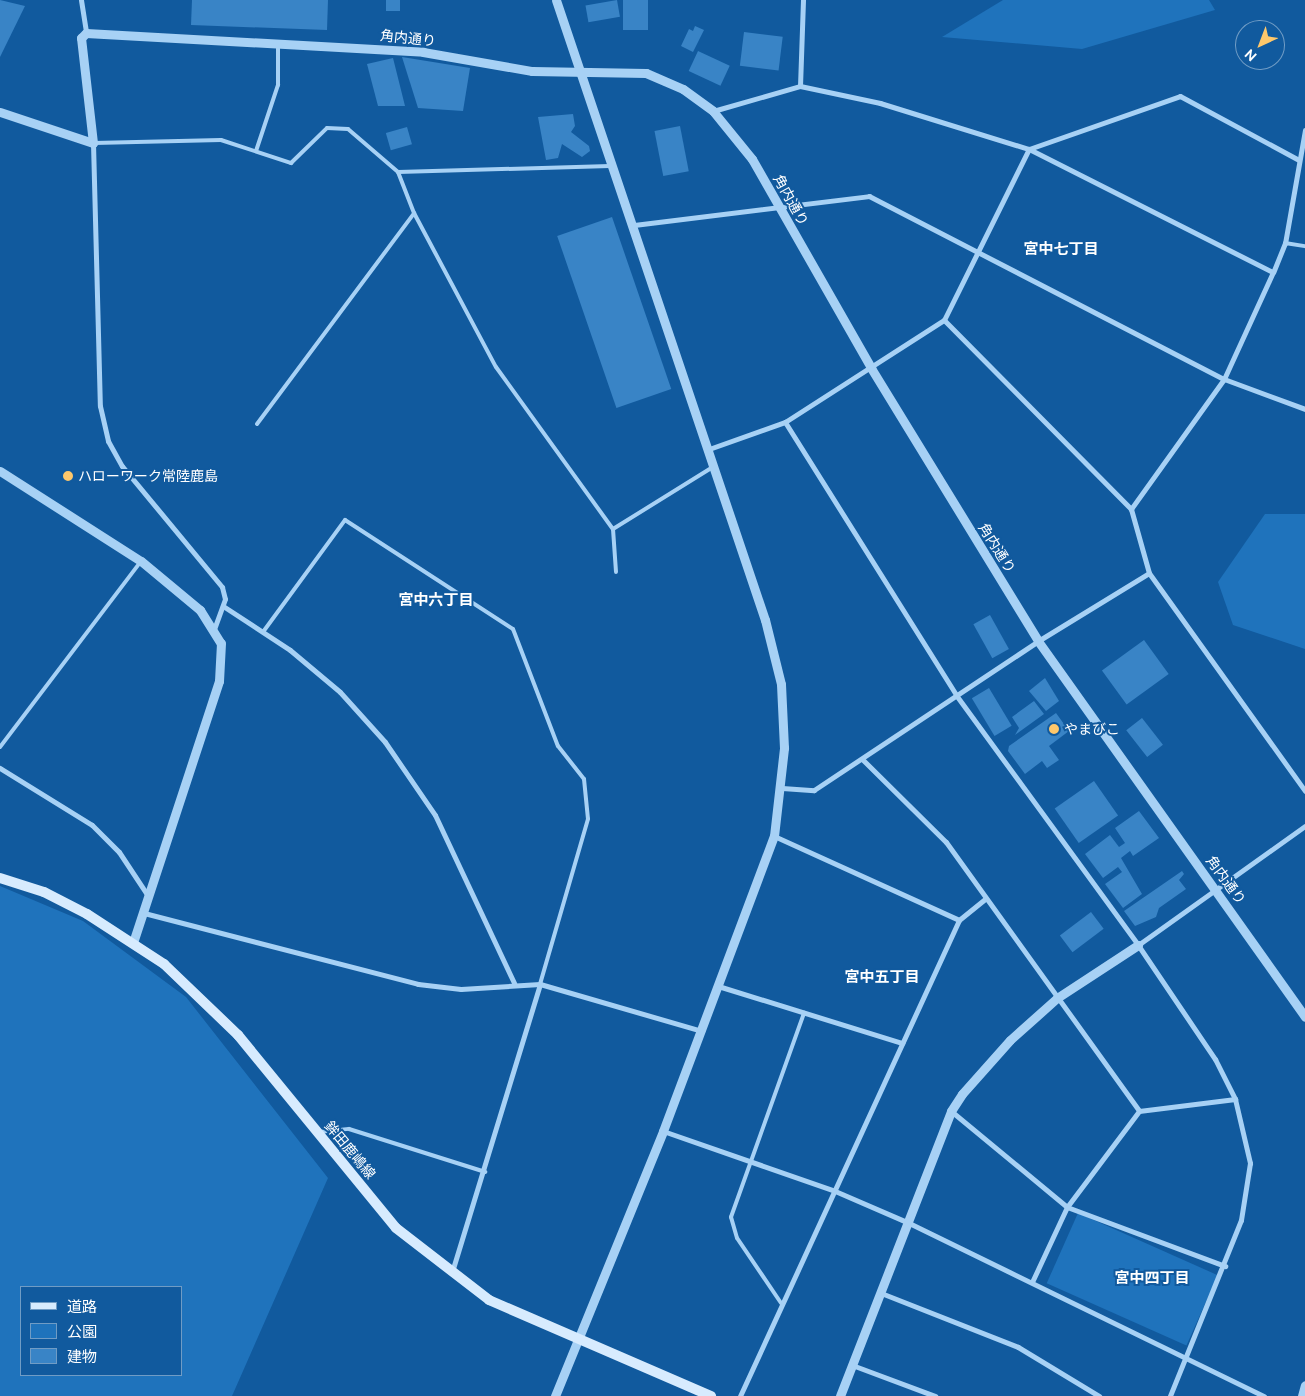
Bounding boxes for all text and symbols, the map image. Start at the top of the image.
north arrow [1235,20,1285,70]
street label: 角内通り [379,27,437,49]
text: N [1241,46,1260,65]
street label: 角内通り [770,171,812,229]
district label: 宮中七丁目 [1024,240,1098,258]
place label: ハローワーク常陸鹿島 [78,468,218,484]
marker: ハローワーク常陸鹿島 [62,470,74,482]
street label: 角内通り [975,520,1019,576]
district label: 宮中六丁目 [399,591,473,609]
place label: やまびこ [1064,721,1120,737]
marker: やまびこ [1048,723,1060,735]
street label: 角内通り [1203,852,1249,908]
district label: 宮中五丁目 [845,968,919,986]
street label: 鉾田鹿嶋線 [321,1118,379,1182]
district label: 宮中四丁目 [1115,1269,1189,1287]
legend [20,1286,182,1376]
text: 道路 [67,1298,97,1315]
text: 公園 [67,1323,97,1340]
text: 建物 [67,1348,97,1365]

